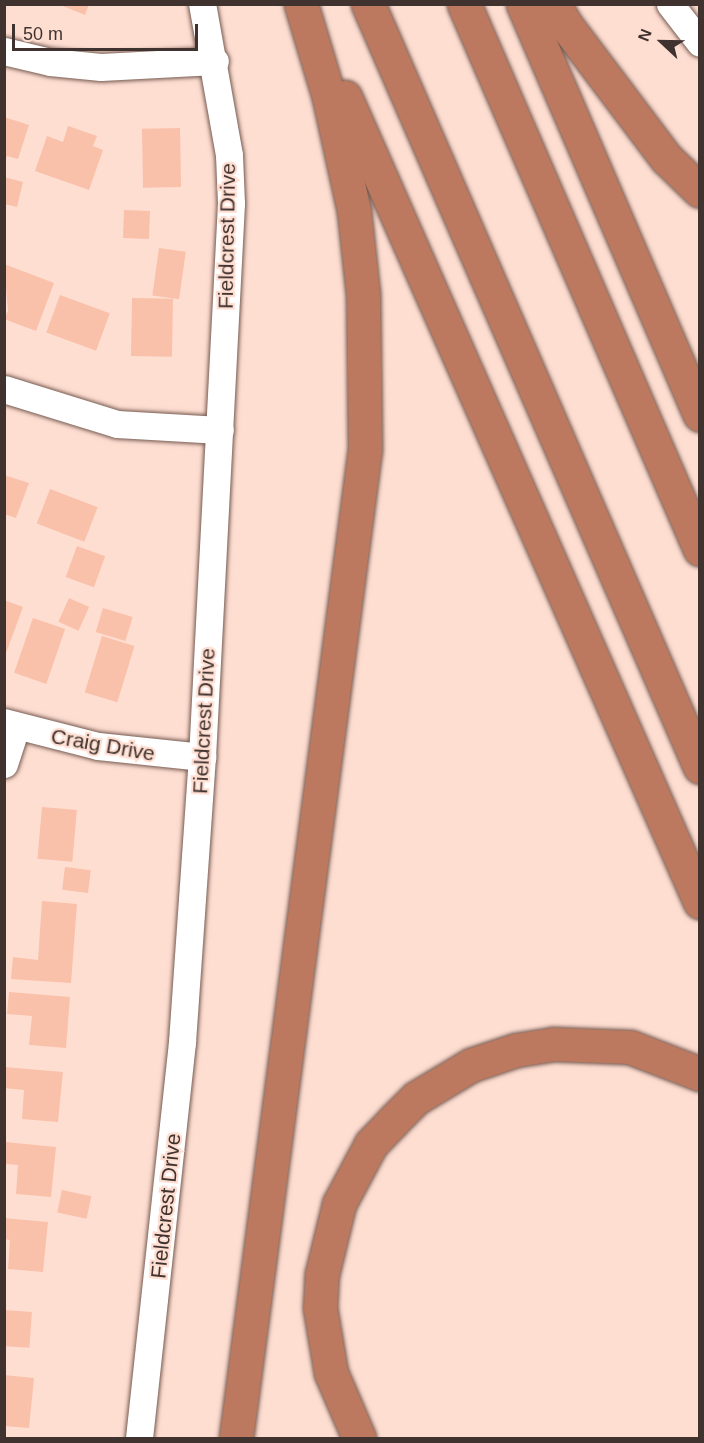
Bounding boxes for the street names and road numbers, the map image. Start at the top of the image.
street label: Fieldcrest Drive [213,163,241,309]
street label: Fieldcrest Drive [188,648,220,794]
street label: Craig Drive [49,723,157,767]
street label: Fieldcrest Drive [146,1132,186,1280]

